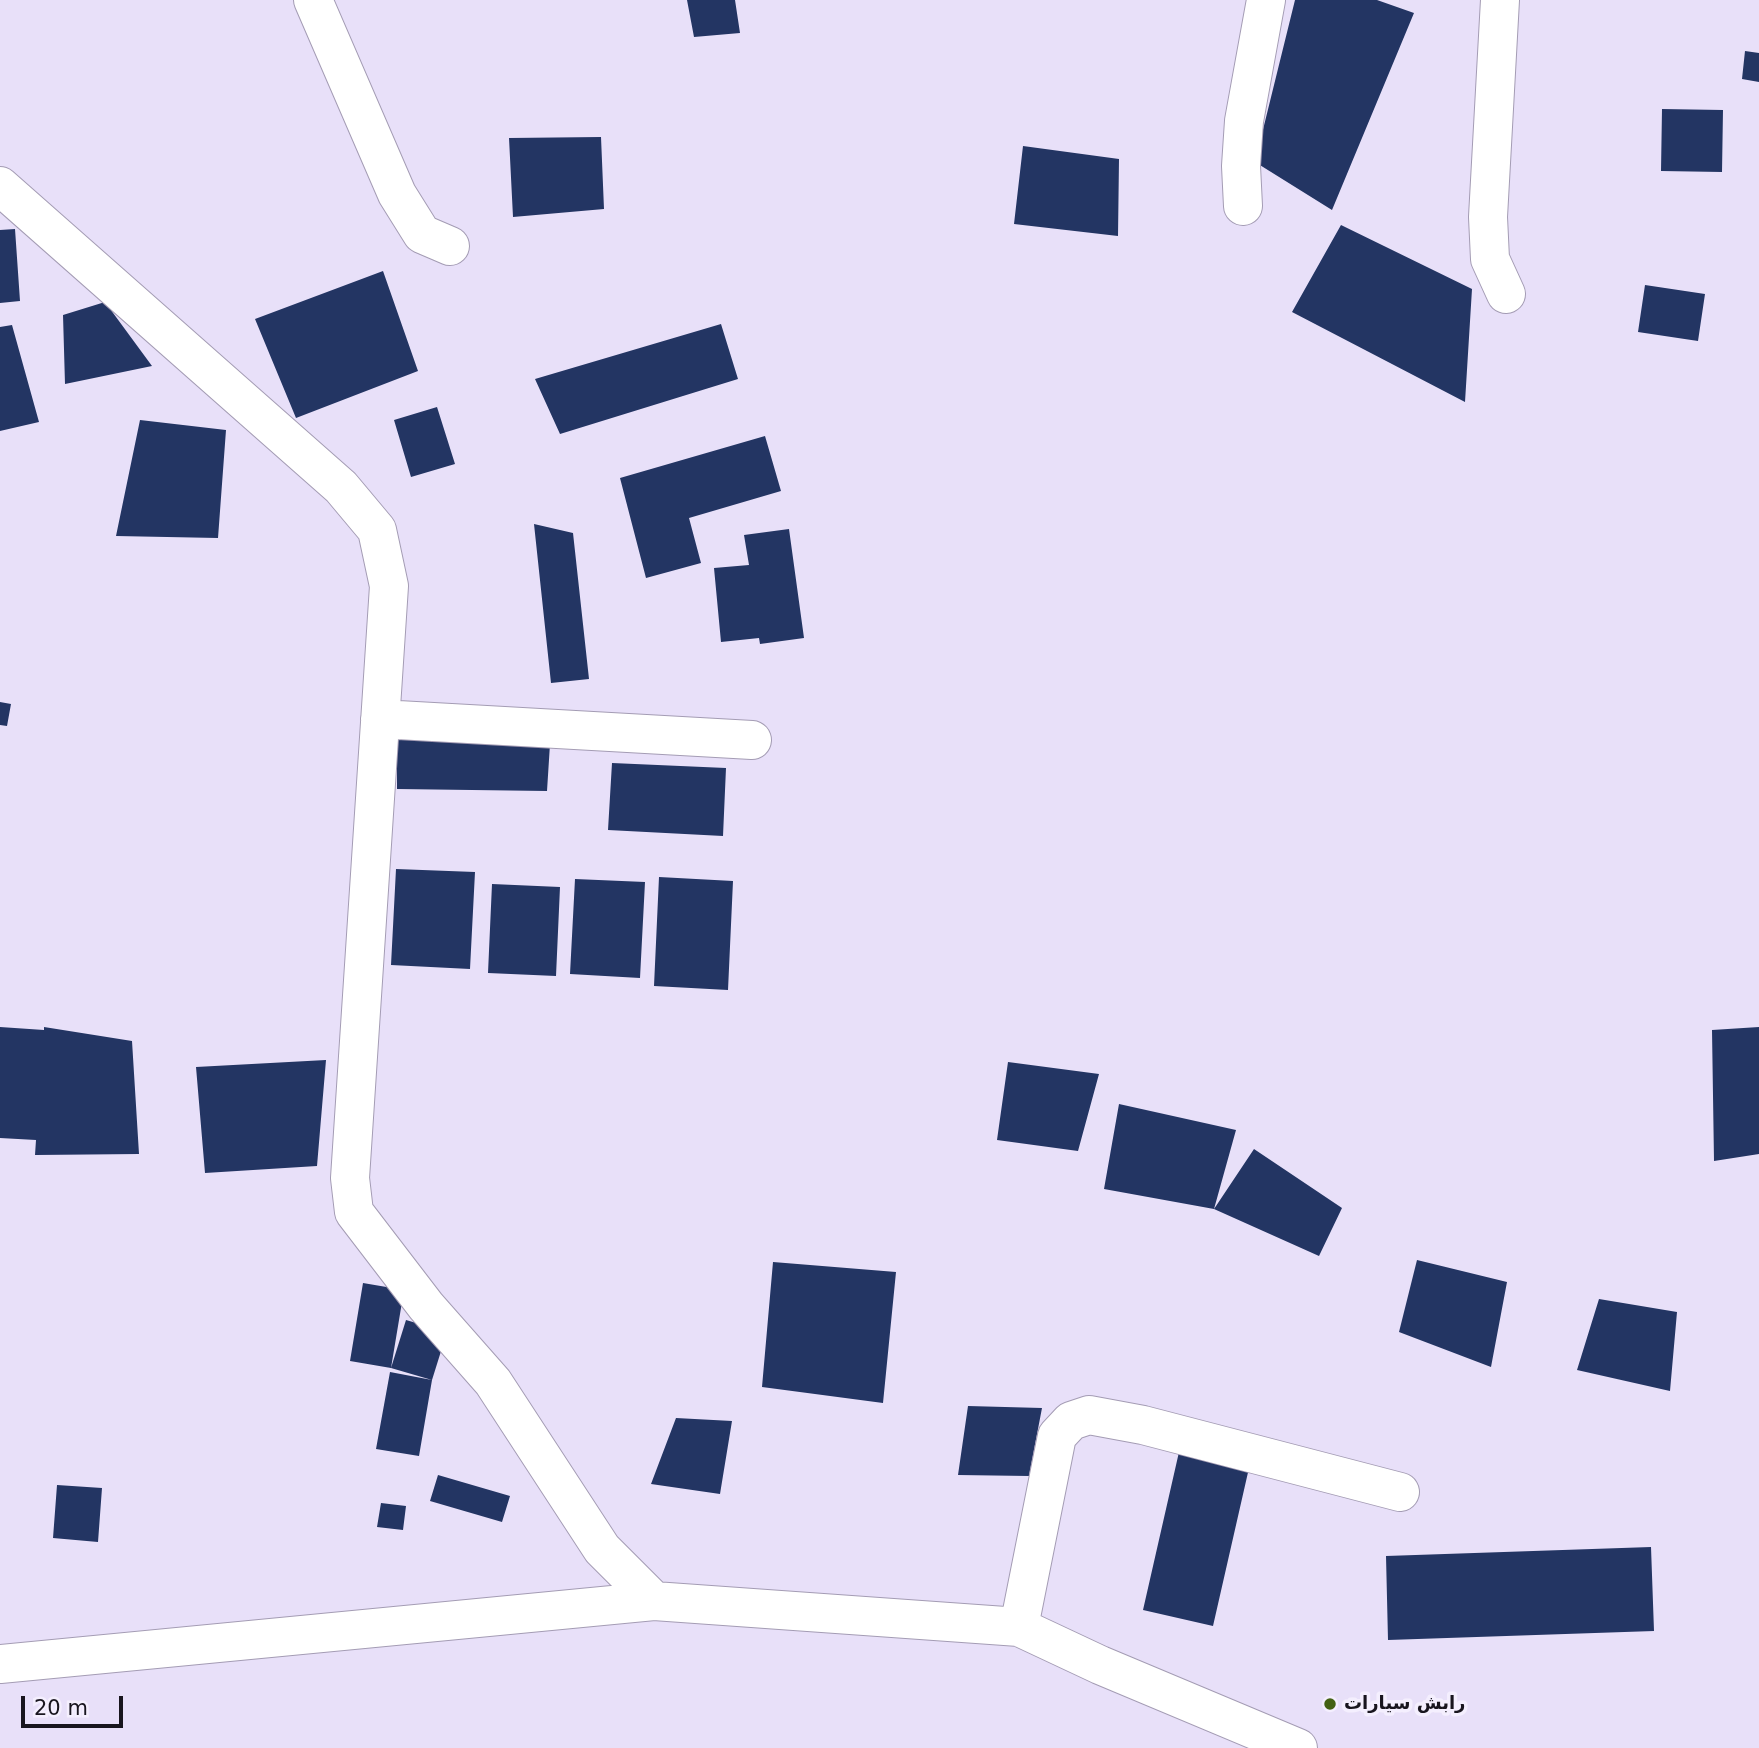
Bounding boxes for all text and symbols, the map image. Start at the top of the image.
scale bar [24,1682,126,1726]
place label: رابش سيارات [1344,1693,1465,1715]
text: 20 m [34,1696,88,1720]
marker: رابش سيارات [1322,1696,1338,1712]

